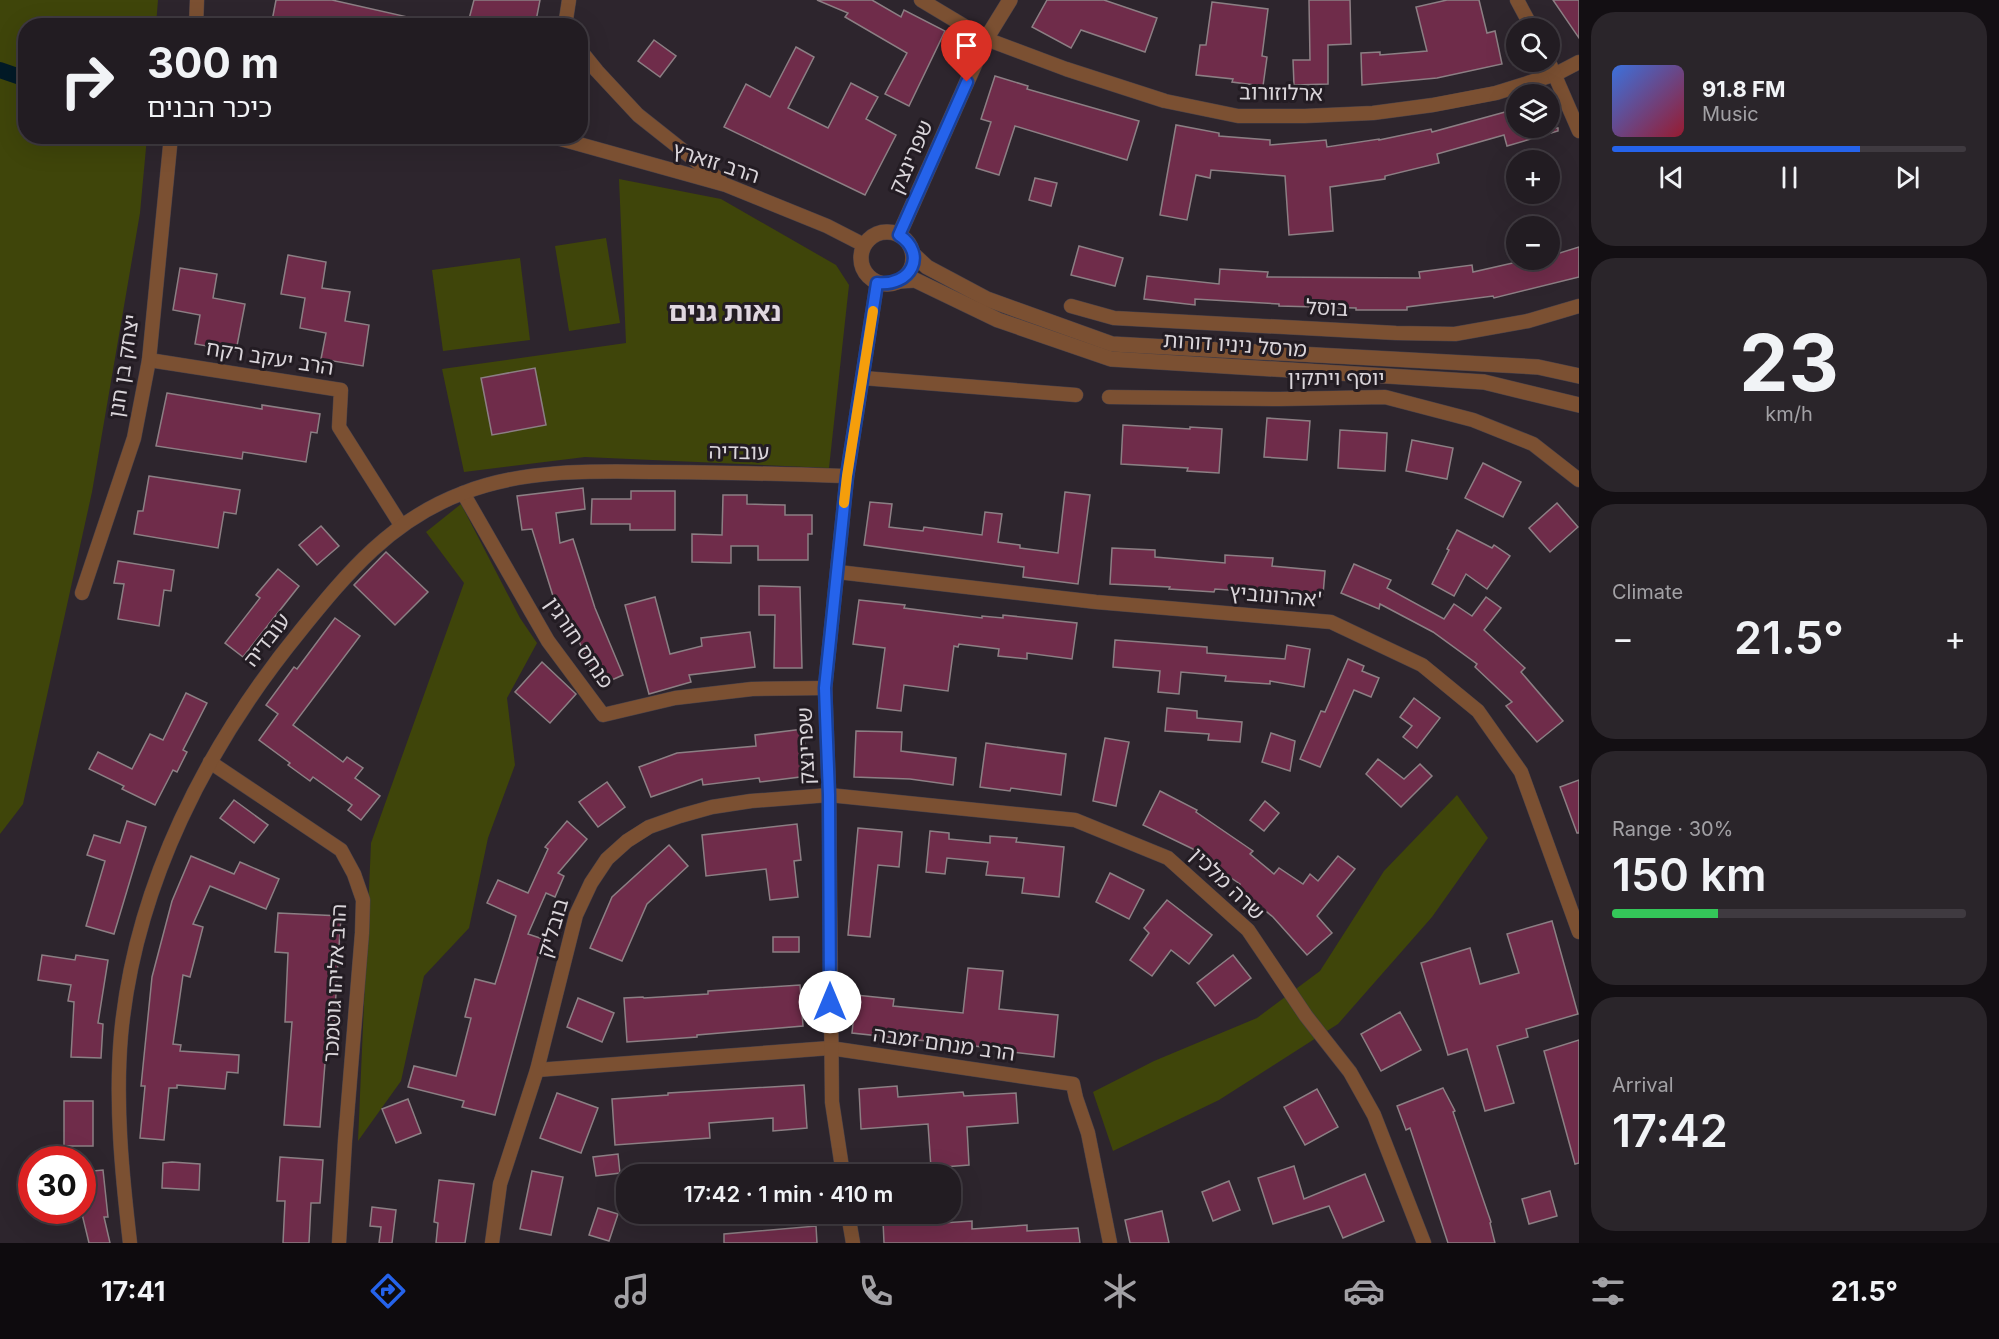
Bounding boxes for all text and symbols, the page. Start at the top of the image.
map controls [1506,18,1560,270]
button: search [1506,18,1560,72]
pin [941,20,992,82]
icon: arrive [950,29,983,62]
text: 300 m [147,37,279,88]
icon: right [48,42,126,120]
text: 91.8 FM [1702,76,1785,102]
street label: ארלוזורוב [1239,79,1323,106]
button: layers [1506,84,1560,138]
text: כיכר הבנים [147,91,272,124]
text: Music [1702,102,1759,126]
street label: שפרינצק [883,116,938,197]
street label: הרב זוארץ [670,137,763,188]
button: + [1506,150,1560,204]
icon: previous [1655,161,1688,194]
icon: pause [1773,161,1806,194]
icon: next [1891,161,1924,194]
button: − [1506,216,1560,270]
street label: בוסל [1305,294,1349,321]
district label: נאות גנים [669,295,781,328]
street label: יצחק בן חנן [103,312,144,419]
text: 23 [1739,315,1839,410]
street label: מרסל ניניו דורות [1162,327,1308,362]
street label: הרב יעקב רקח [204,335,336,380]
street label: יוסף ויתקין [1288,365,1384,390]
text: km/h [1765,402,1813,426]
street label: עובדיה [708,438,770,465]
street label: אהרונוביץ' [1228,579,1324,612]
text: Climate [1612,580,1683,604]
street label: פנחס חורגין [540,592,619,693]
street label: עובדיה [238,608,295,671]
text: 21.5° [1734,610,1844,665]
text: − [1612,618,1634,658]
text: + [1944,618,1966,658]
street label: שפרינצק [792,707,819,785]
text: Range · 30% [1612,817,1733,841]
street label: שרה מלכין [1185,842,1270,925]
text: 150 km [1612,847,1767,902]
street label: בובליק [532,895,573,960]
street label: הרב אליהו גוטמכר [318,903,351,1063]
position arrow [798,970,862,1034]
street label: הרב מנחם זמבה [871,1021,1017,1066]
text: Arrival [1612,1073,1674,1097]
text: 17:42 [1612,1103,1728,1158]
speed limit sign: 30 [18,1146,96,1224]
text: 17:42 · 1 min · 410 m [684,1181,893,1207]
icon: directions [367,1270,409,1312]
icon: music [611,1270,653,1312]
icon: phone [855,1270,897,1312]
icon: climate [1099,1270,1141,1312]
icon: car [1343,1270,1385,1312]
icon: filters [1587,1270,1629,1312]
text: 17:41 [101,1275,165,1308]
text: 21.5° [1831,1275,1898,1308]

